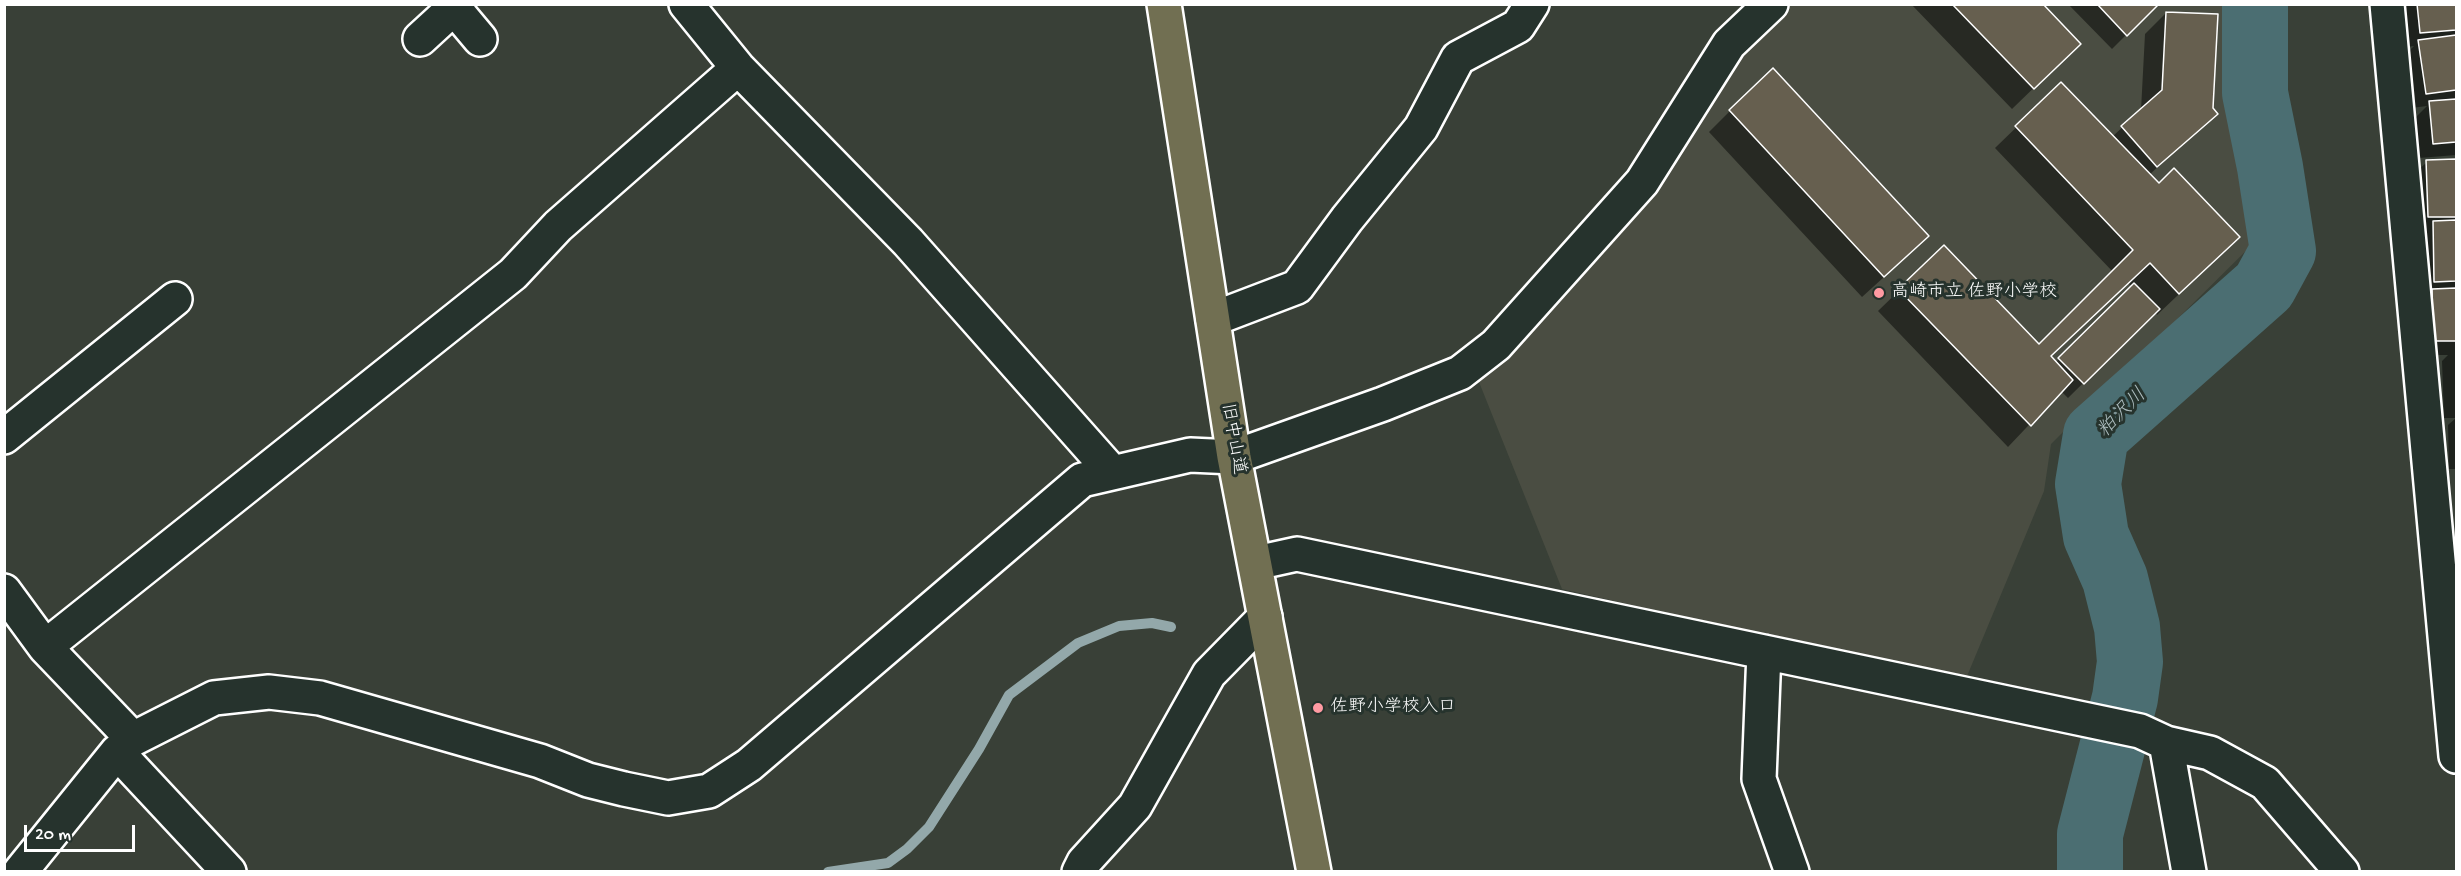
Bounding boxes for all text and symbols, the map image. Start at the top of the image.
place label: 高崎市立 佐野小学校 [1891,282,2057,304]
marker: 高崎市立 佐野小学校 [1872,286,1886,300]
water label: 粕沢川 [2093,384,2153,444]
street label: 旧中山道 [1215,402,1249,476]
place label: 佐野小学校入口 [1330,697,1456,719]
marker: 佐野小学校入口 [1311,701,1325,715]
scale bar [27,813,138,851]
text: 20 m [35,825,71,846]

